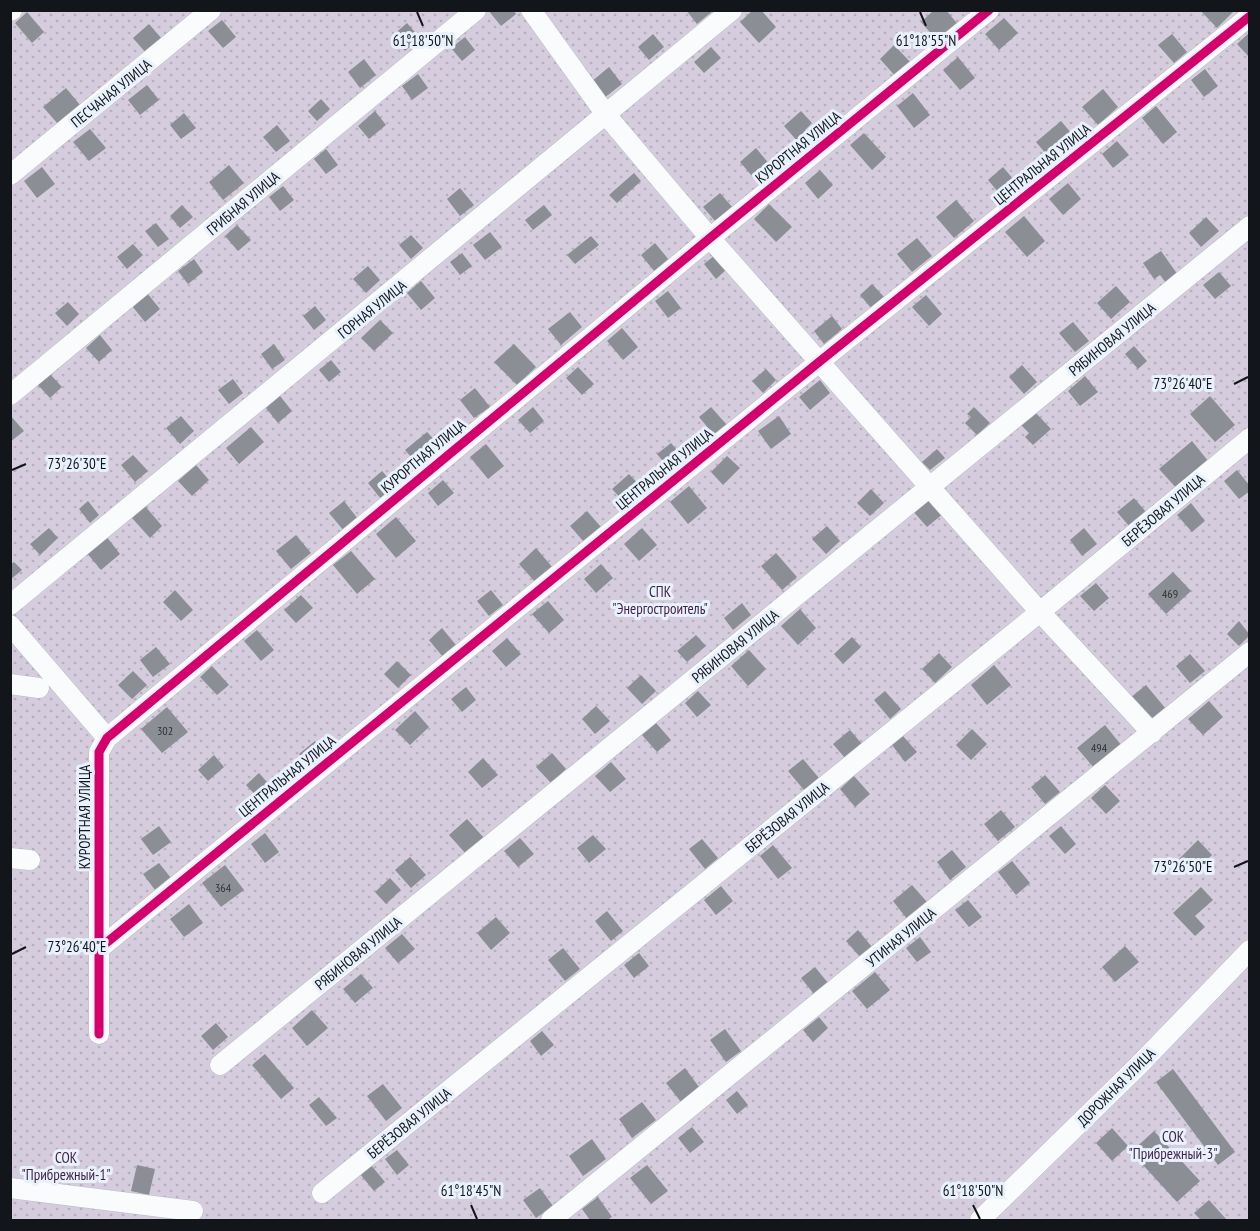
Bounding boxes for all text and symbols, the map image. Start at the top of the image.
text: 61°18'50"N [393,31,453,50]
text: 61°18'55"N [896,31,956,50]
street label: ПЕСЧАНАЯ УЛИЦА [67,54,156,131]
street label: КУРОРТНАЯ УЛИЦА [751,106,845,187]
street label: ЦЕНТРАЛЬНАЯ УЛИЦА [990,119,1095,209]
street label: ГРИБНАЯ УЛИЦА [203,166,284,239]
street label: ГОРНАЯ УЛИЦА [334,275,411,342]
street label: РЯБИНОВАЯ УЛИЦА [1065,298,1160,380]
text: 73°26'40"E [1153,374,1213,393]
street label: КУРОРТНАЯ УЛИЦА [377,415,470,497]
street label: ЦЕНТРАЛЬНАЯ УЛИЦА [612,424,717,514]
text: 73°26'30"E [47,454,107,473]
street label: БЕРЁЗОВАЯ УЛИЦА [1118,469,1209,550]
park label: СПК "Энергостроитель" [612,582,708,618]
house number: 469 [1162,586,1178,601]
street label: РЯБИНОВАЯ УЛИЦА [688,605,783,687]
house number: 302 [157,723,173,738]
street label: ЦЕНТРАЛЬНАЯ УЛИЦА [235,731,340,821]
house number: 494 [1091,740,1108,755]
street label: КУРОРТНАЯ УЛИЦА [75,764,94,869]
street label: БЕРЁЗОВАЯ УЛИЦА [741,777,834,857]
text: 73°26'50"E [1153,857,1213,876]
house number: 364 [215,880,232,895]
street label: УТИНАЯ УЛИЦА [862,903,940,971]
street label: РЯБИНОВАЯ УЛИЦА [311,912,406,994]
text: 73°26'40"E [47,937,107,956]
street label: ДОРОЖНАЯ УЛИЦА [1073,1043,1160,1130]
street label: БЕРЁЗОВАЯ УЛИЦА [363,1083,456,1163]
park label: СОК "Прибрежный-3" [1128,1127,1218,1163]
park label: СОК "Прибрежный-1" [21,1148,111,1184]
text: 61°18'45"N [441,1181,501,1200]
text: 61°18'50"N [943,1181,1003,1200]

